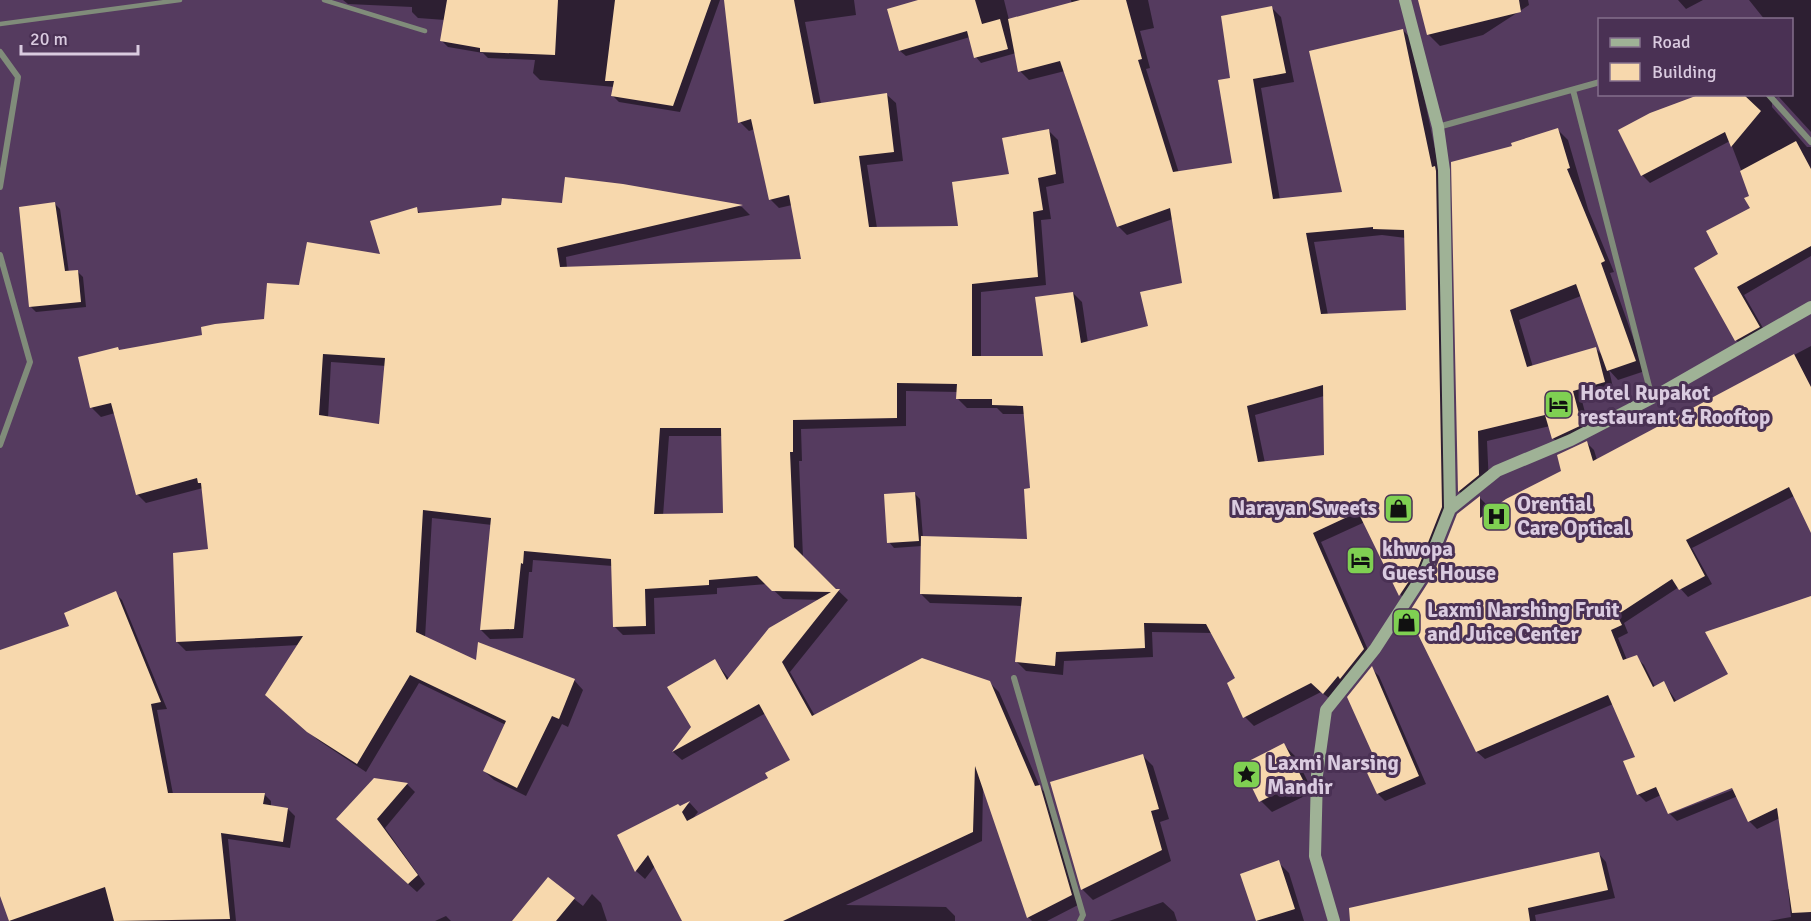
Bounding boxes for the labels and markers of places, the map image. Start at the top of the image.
place label: Hotel Rupakot restaurant & Rooftop [1580,380,1770,430]
hotel icon: Hotel Rupakot restaurant & Rooftop [1543,389,1575,421]
place label: Orential Care Optical [1517,491,1631,541]
shop icon: Narayan Sweets [1382,492,1414,524]
place label: Narayan Sweets [1231,495,1377,521]
hospital icon: Orential Care Optical [1480,500,1512,532]
place label: khwopa Guest House [1382,536,1496,586]
hotel icon: khwopa Guest House [1345,545,1377,577]
place label: Laxmi Narshing Fruit and Juice Center [1427,597,1619,647]
shop icon: Laxmi Narshing Fruit and Juice Center [1390,606,1422,638]
place label: Laxmi Narsing Mandir [1267,750,1399,800]
place icon: Laxmi Narsing Mandir [1230,759,1262,791]

